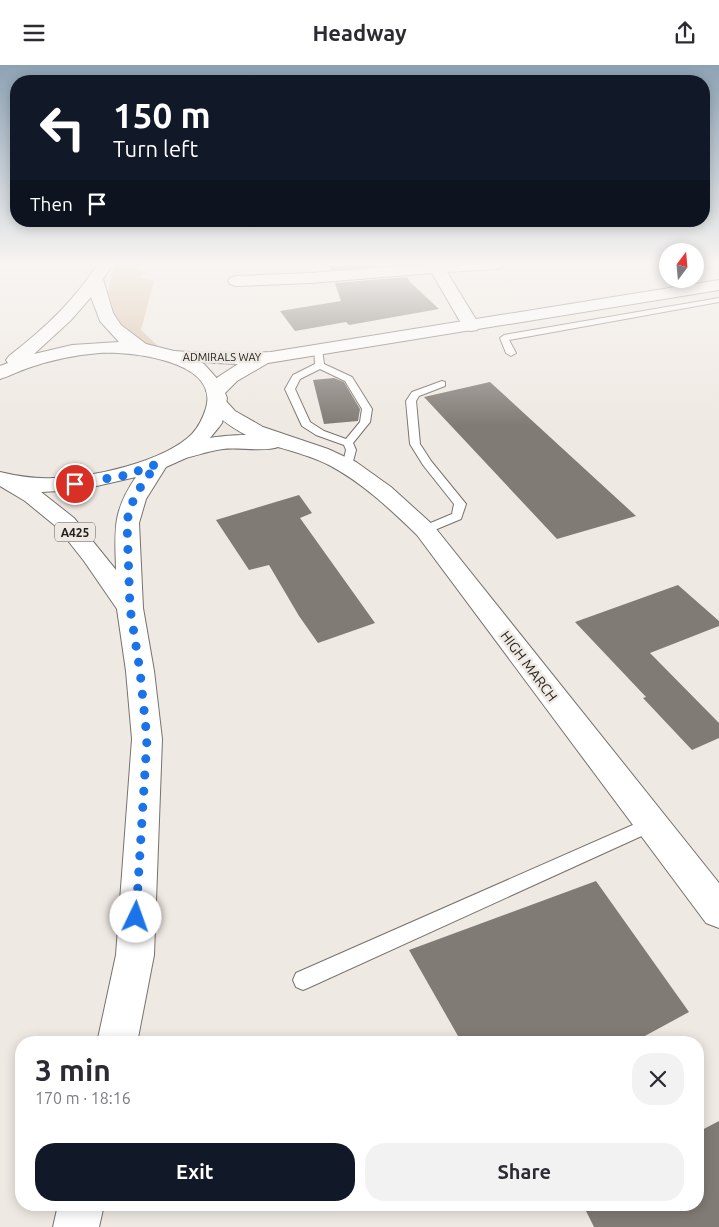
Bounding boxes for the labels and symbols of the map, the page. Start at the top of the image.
north arrow [659,243,704,287]
street label: ADMIRALS WAY [183,351,262,363]
pin [54,463,96,505]
road number: A425 [55,523,95,542]
street label: HIGH MARCH [497,628,561,704]
position arrow [109,890,161,942]

